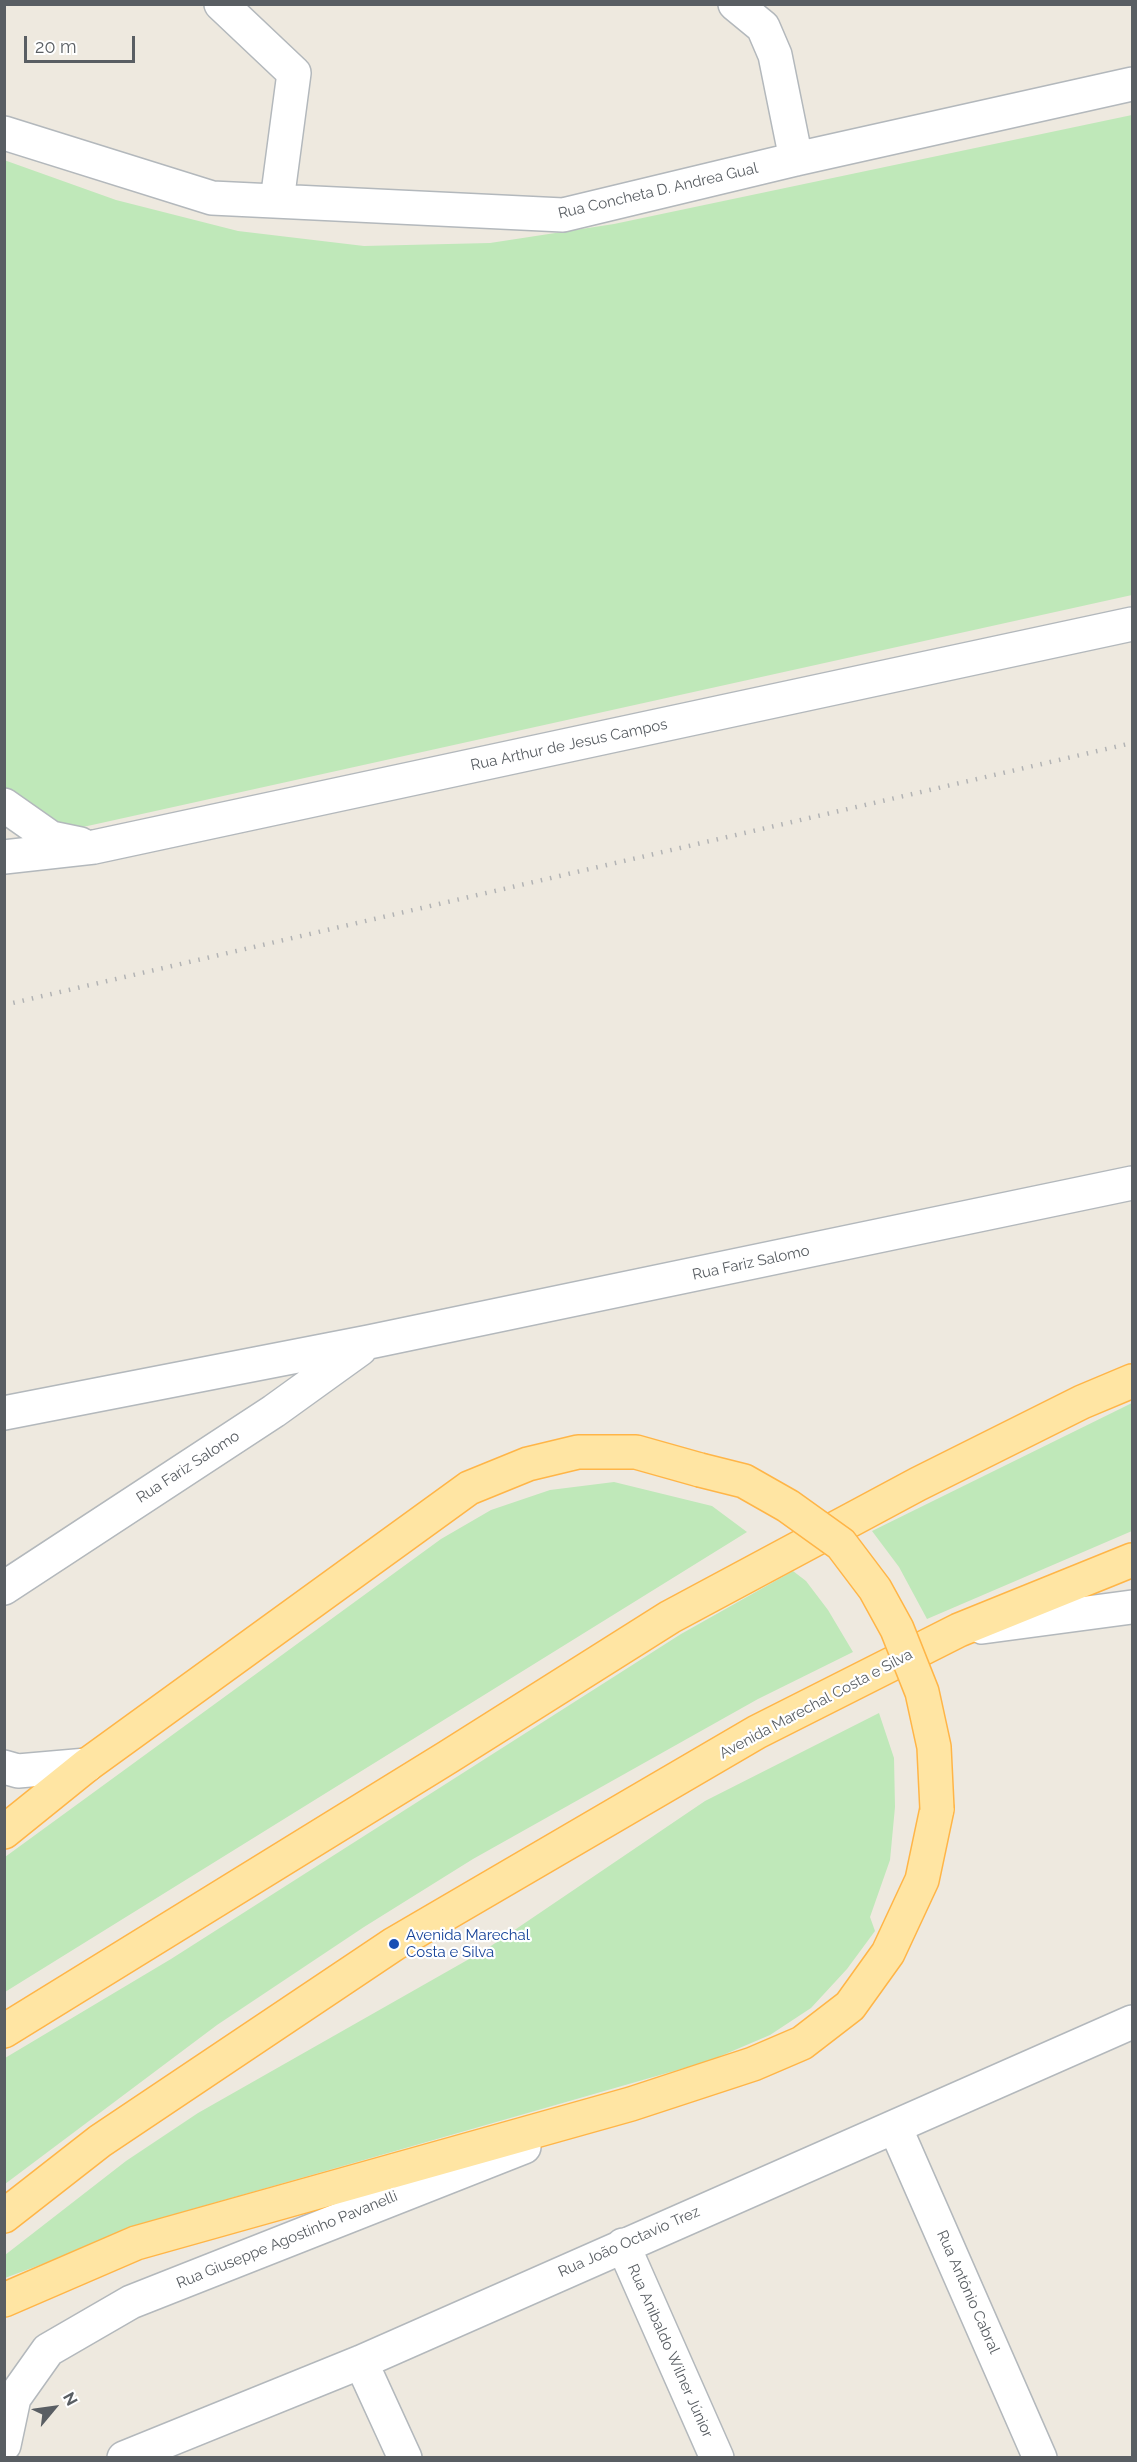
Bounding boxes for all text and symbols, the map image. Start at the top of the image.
scale bar [27,24,138,62]
text: 20 m [35,36,77,57]
street label: Rua Concheta D. Andrea Gual [556,159,760,223]
street label: Rua Arthur de Jesus Campos [469,715,669,775]
street label: Rua Fariz Salomo [691,1242,811,1284]
street label: Rua Fariz Salomo [133,1427,243,1507]
street label: Avenida Marechal Costa e Silva [716,1645,916,1763]
place label: Avenida Marechal Costa e Silva [406,1926,530,1961]
marker: Avenida Marechal Costa e Silva [387,1937,401,1951]
street label: Rua Giuseppe Agostinho Pavanelli [174,2187,400,2293]
street label: Rua João Octavio Trez [555,2203,703,2281]
street label: Rua Antônio Cabral [933,2228,1003,2356]
street label: Rua Anibaldo Wilner Júnior [623,2261,717,2441]
north arrow [24,2378,84,2438]
text: N [59,2389,81,2409]

